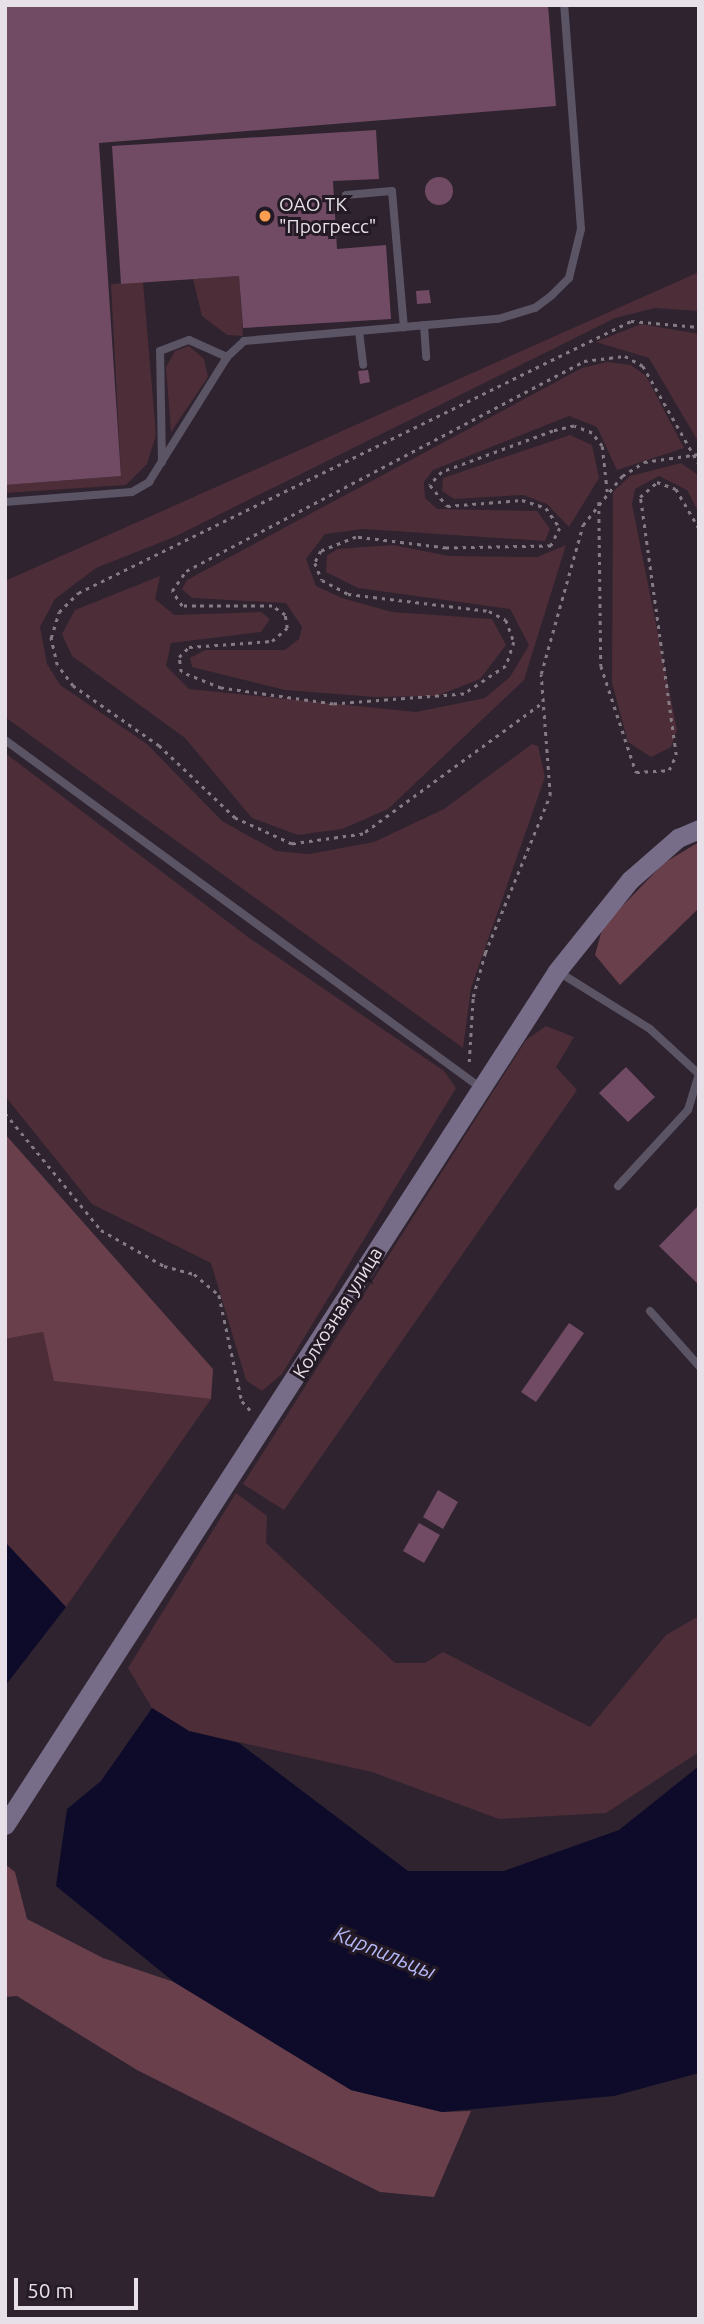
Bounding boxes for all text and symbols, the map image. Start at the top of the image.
place label: ОАО ТК "Прогресс" [279,194,376,238]
marker: ОАО ТК "Прогресс" [257,208,273,224]
street label: Колхозная улица [288,1243,388,1383]
water label: Кирпильцы [330,1920,440,1984]
scale bar [18,2264,142,2308]
text: 50 m [27,2278,74,2302]

